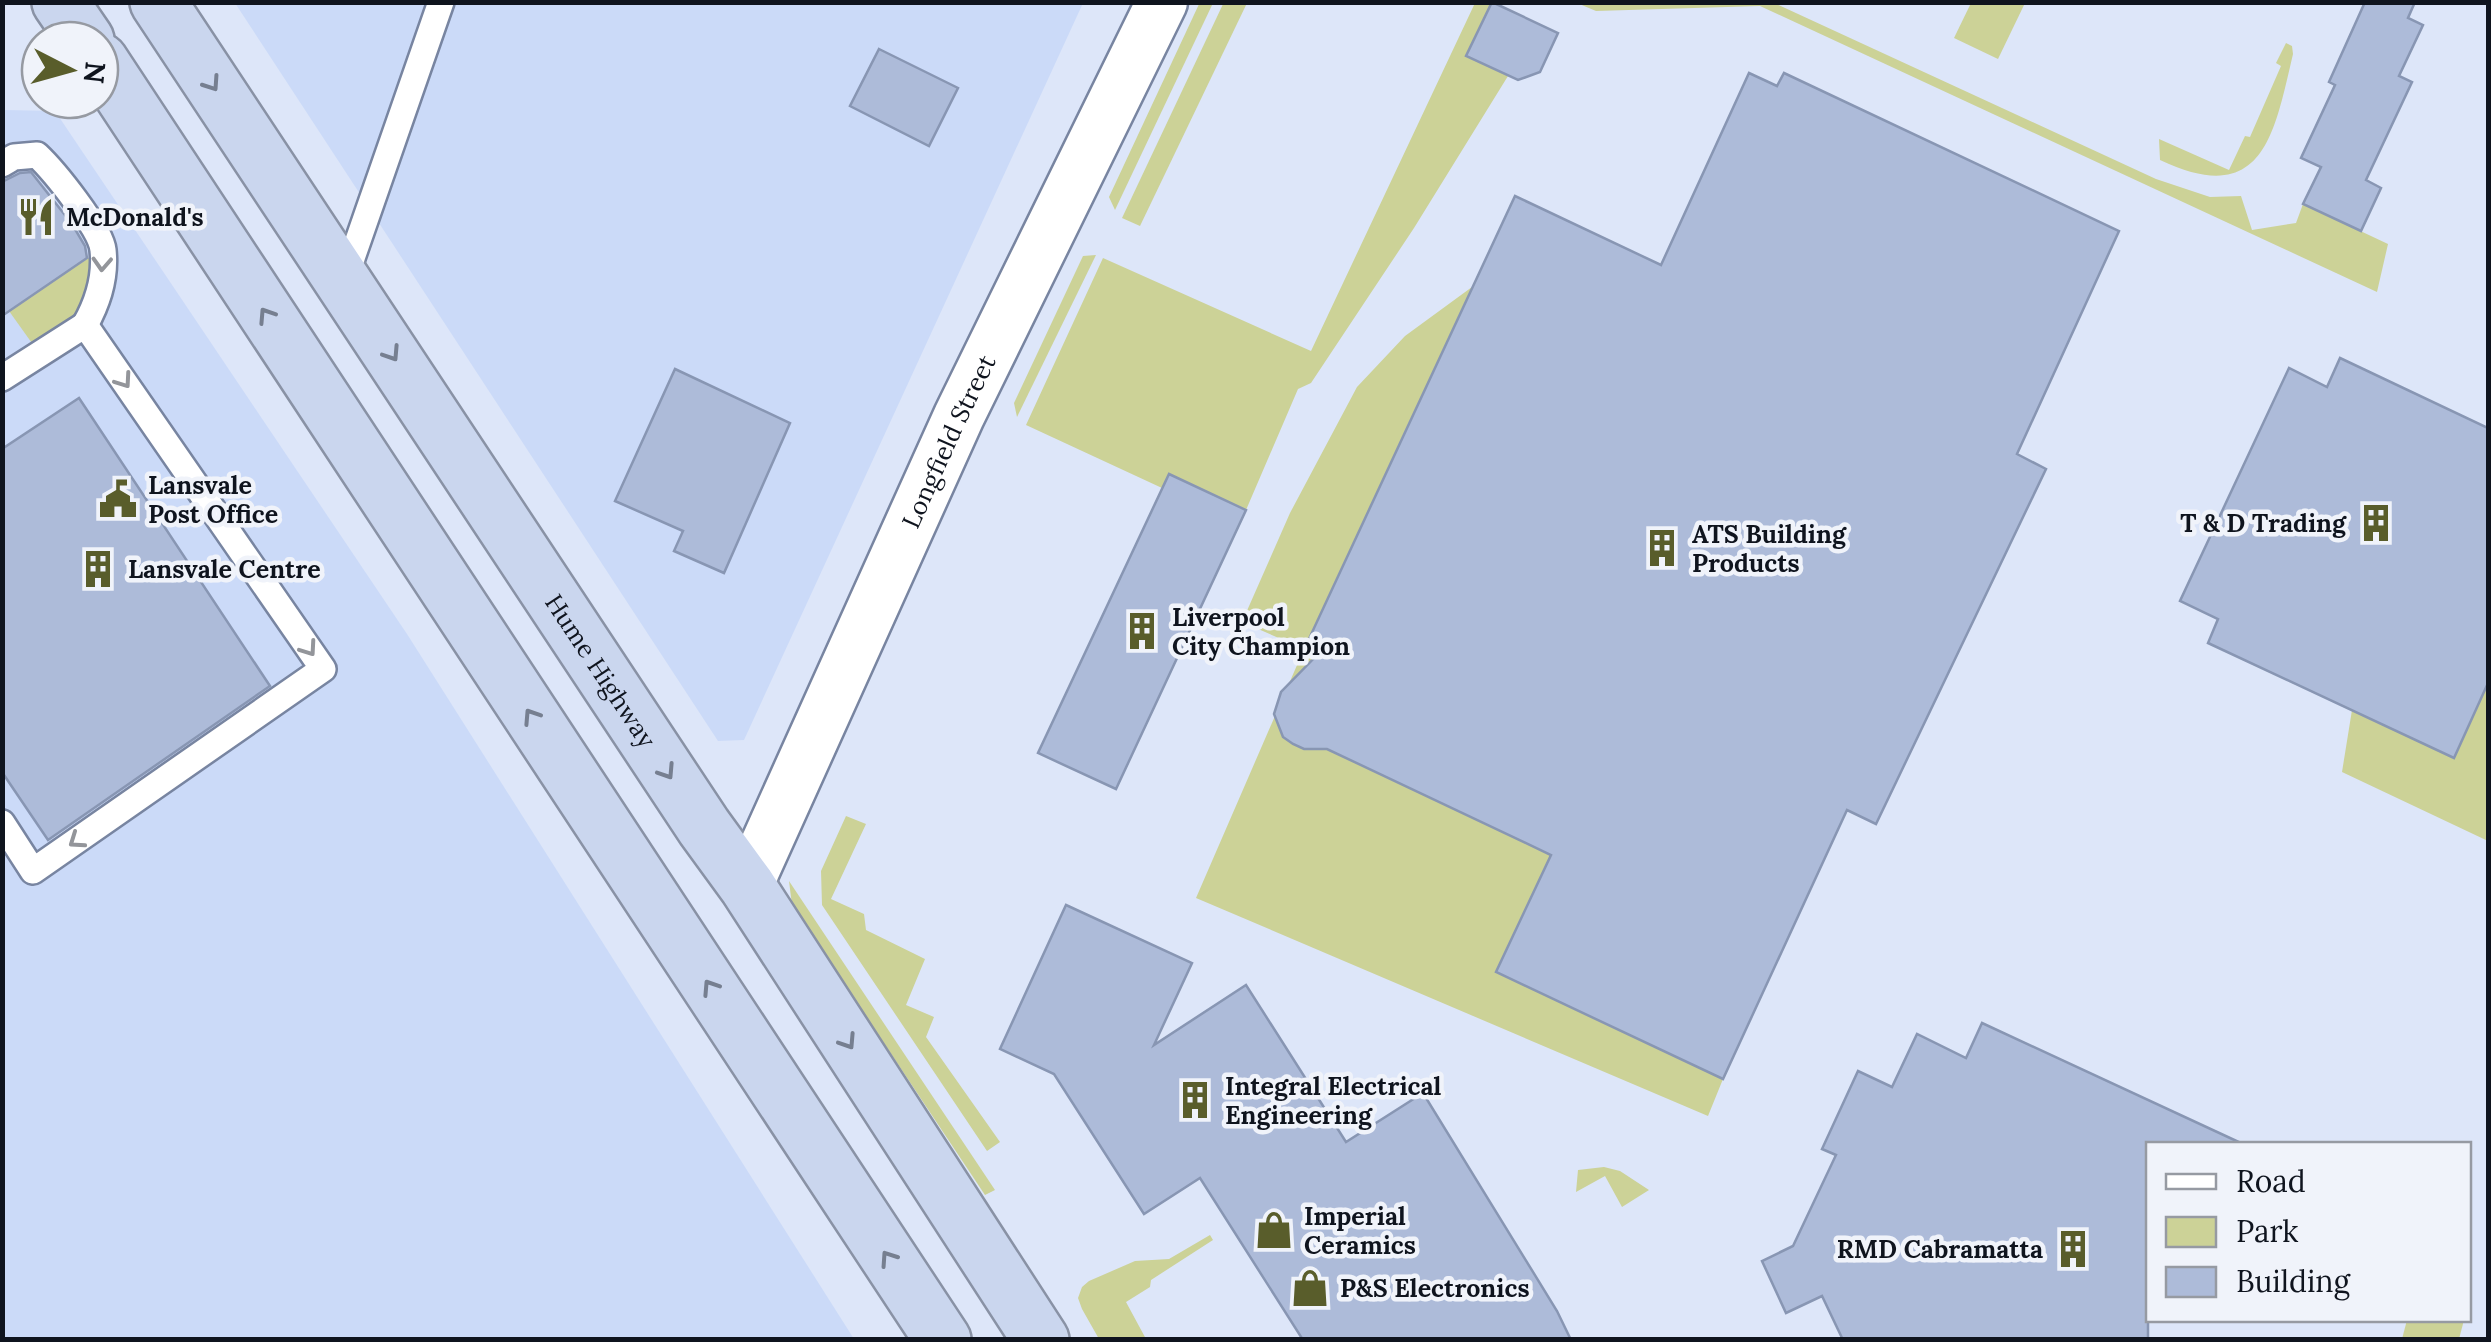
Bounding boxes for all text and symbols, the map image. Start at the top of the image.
north arrow [20,20,120,120]
text: N [76,60,114,85]
one-way arrow [200,72,218,91]
restaurant icon: McDonald's [15,196,57,238]
place label: McDonald's [66,201,204,233]
one-way arrow [92,256,113,272]
one-way arrow [260,307,279,325]
one-way arrow [380,343,398,362]
street label: Longfield Street [895,349,1003,533]
one-way arrow [112,370,130,389]
place label: Lansvale Post Office [148,469,278,530]
public building icon: Lansvale Post Office [97,478,139,520]
building icon: T & D Trading [2355,502,2397,544]
place label: T & D Trading [2180,507,2347,539]
place label: ATS Building Products [1692,518,1847,579]
building icon: ATS Building Products [1641,527,1683,569]
building icon: Lansvale Centre [77,548,119,590]
place label: Lansvale Centre [128,553,321,585]
street label: Hume Highway [538,588,663,754]
place label: Liverpool City Champion [1172,601,1350,662]
building icon: Liverpool City Champion [1121,610,1163,652]
one-way arrow [297,637,315,656]
one-way arrow [524,708,543,726]
one-way arrow [655,761,674,779]
one-way arrow [69,829,87,847]
one-way arrow [703,980,722,998]
one-way arrow [836,1031,855,1049]
place label: Integral Electrical Engineering [1225,1070,1442,1131]
building icon: Integral Electrical Engineering [1174,1079,1216,1121]
legend [2146,1142,2471,1322]
text: Road [2236,1162,2306,1200]
place label: Imperial Ceramics [1304,1200,1416,1261]
shop icon: Imperial Ceramics [1253,1209,1295,1251]
text: Park [2236,1212,2298,1250]
building icon: RMD Cabramatta [2052,1228,2094,1270]
place label: RMD Cabramatta [1837,1233,2043,1265]
one-way arrow [882,1251,901,1269]
text: Building [2236,1262,2352,1301]
shop icon: P&S Electronics [1289,1267,1331,1309]
place label: P&S Electronics [1340,1272,1530,1304]

